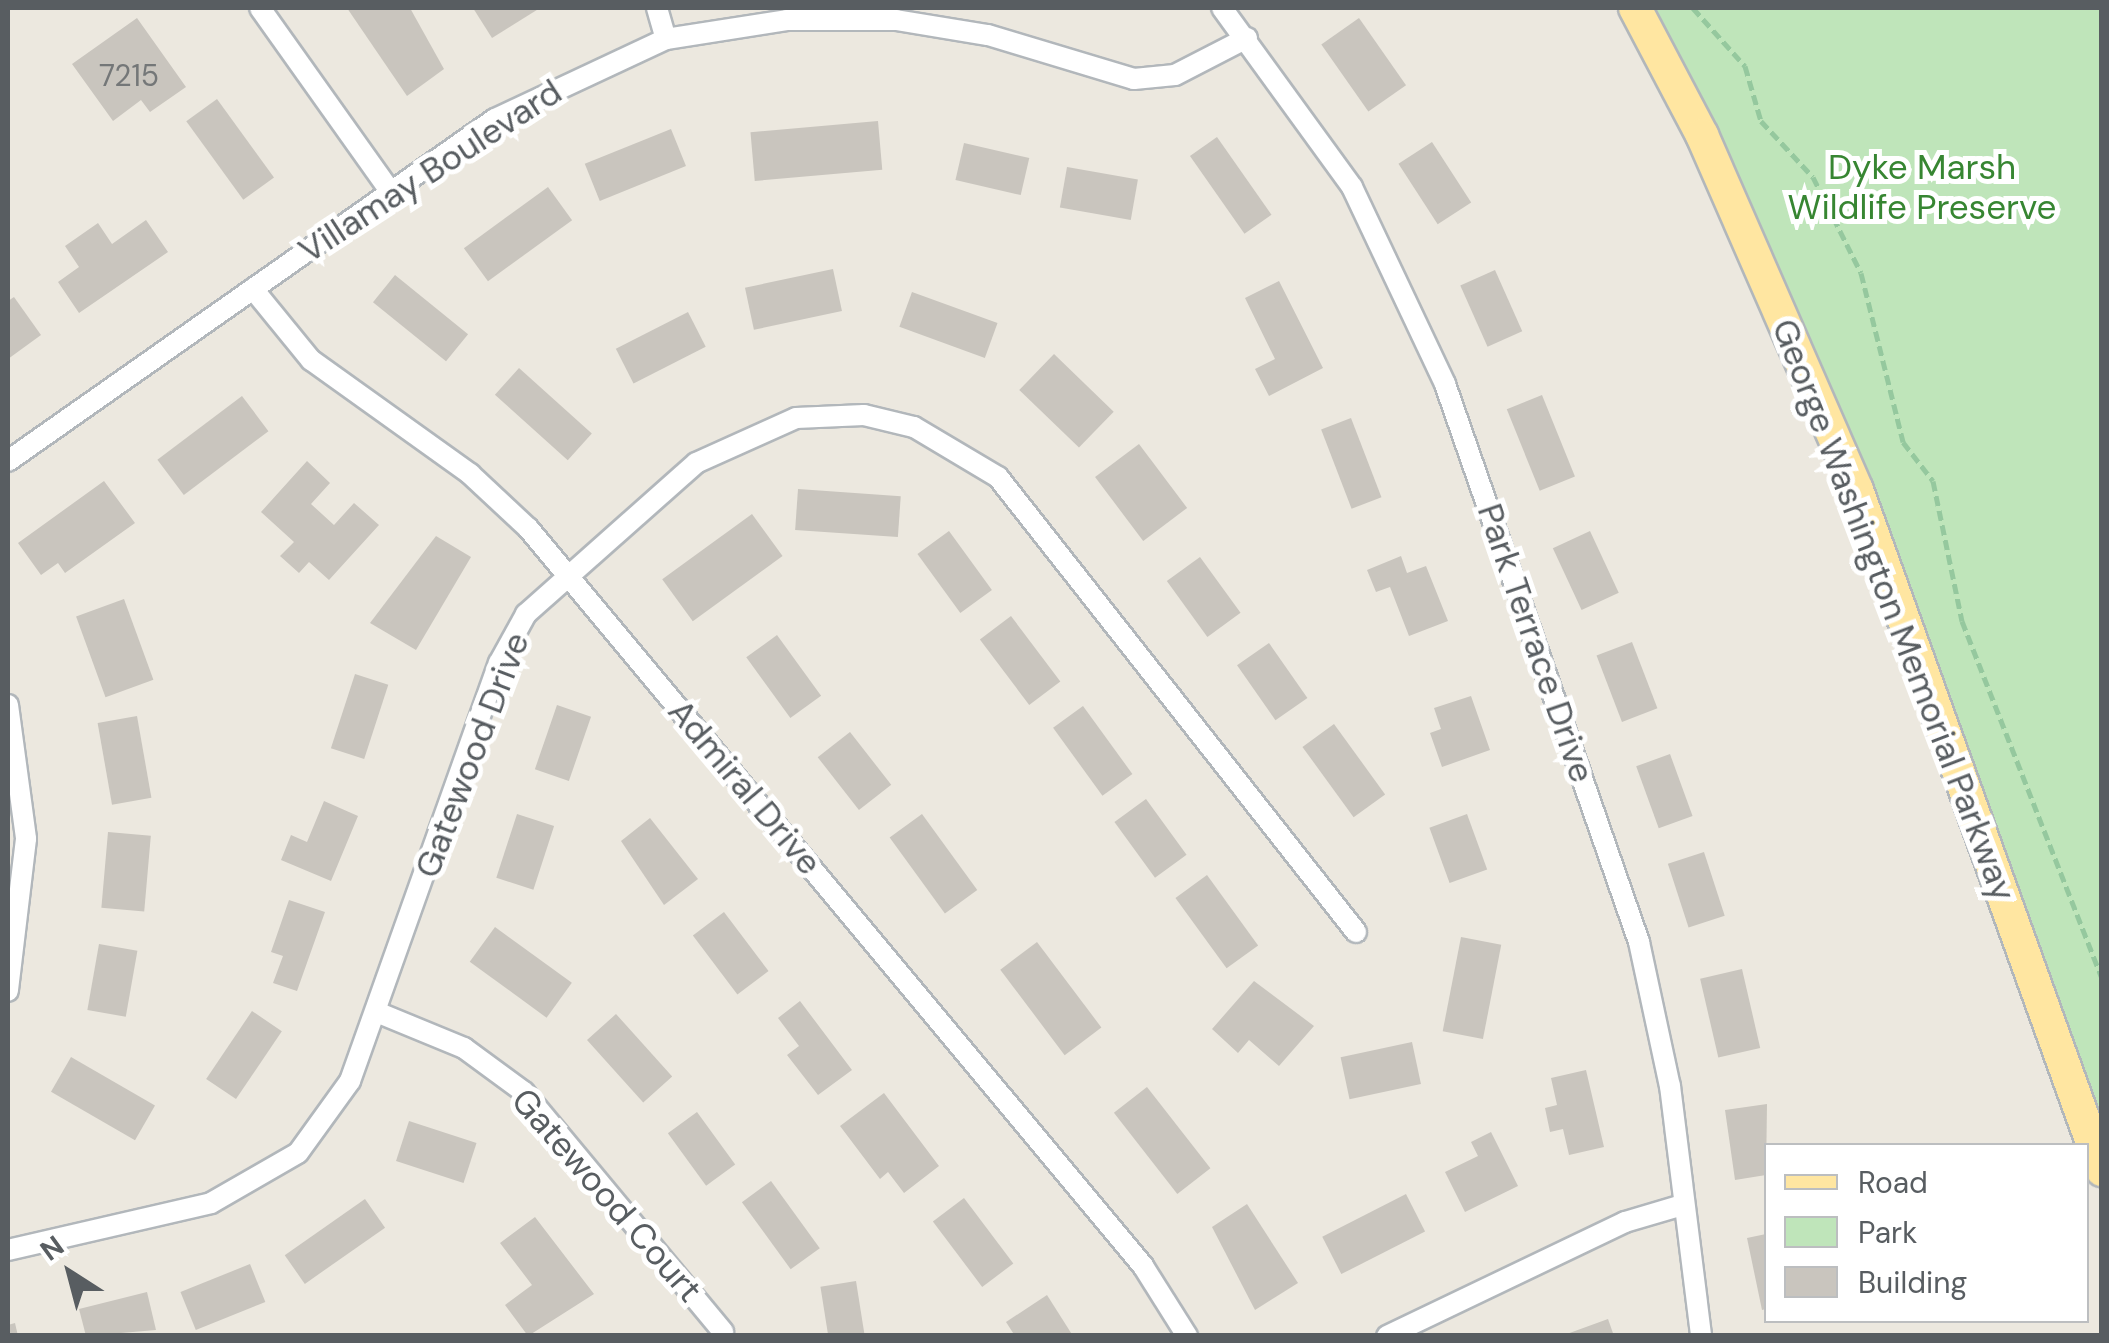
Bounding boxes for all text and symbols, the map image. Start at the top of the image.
house number: 7215 [99,58,159,94]
street label: Villamay Boulevard [291,70,569,272]
park label: Dyke Marsh Wildlife Preserve [1788,146,2056,228]
street label: George Washington Memorial Parkway [1763,313,2025,907]
street label: Park Terrace Drive [1469,498,1603,788]
street label: Gatewood Drive [406,626,538,884]
street label: Admiral Drive [660,691,830,883]
street label: Gatewood Court [503,1080,711,1310]
legend [1764,1143,2089,1323]
text: Road [1858,1163,1928,1202]
text: Park [1858,1213,1917,1252]
north arrow [20,1223,120,1323]
text: N [33,1227,71,1269]
text: Building [1858,1263,1967,1302]

